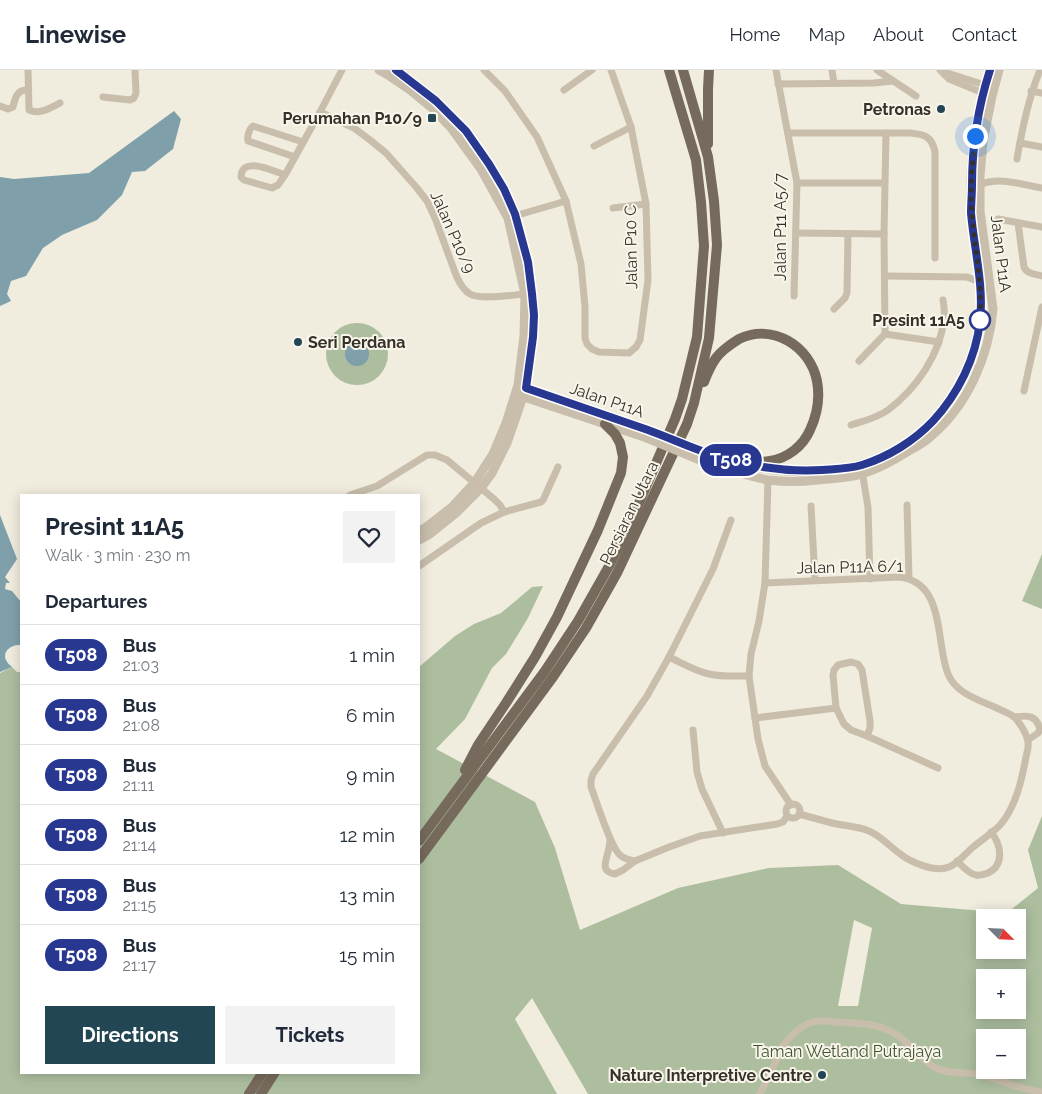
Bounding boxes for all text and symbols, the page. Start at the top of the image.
text: Linewise [25,20,126,49]
text: Home [729,24,780,45]
text: Map [808,24,845,45]
text: About [873,24,924,45]
text: Contact [952,24,1017,45]
place label: Petronas [863,100,931,119]
marker: Petronas [935,103,947,115]
place label: Perumahan P10/9 [283,109,422,128]
marker: Perumahan P10/9 [426,112,438,124]
your location [963,124,988,149]
street label: Jalan P11 A5/7 [771,173,790,281]
street label: Jalan P10/9 [426,188,480,276]
street label: Jalan P10 C [621,205,641,289]
street label: Jalan P11A [987,215,1015,294]
marker: Presint 11A5 [969,309,991,331]
place label: Presint 11A5 [872,311,965,330]
place label: Seri Perdana [308,333,405,352]
marker: Seri Perdana [292,336,304,348]
street label: Jalan P11A [567,378,647,422]
line badge: T508 [696,444,766,476]
text: T508 [710,449,752,470]
street label: Persiaran Utara [596,458,662,568]
button: heart [343,511,395,563]
text: Presint 11A5 [45,512,184,541]
text: Walk · 3 min · 230 m [45,546,190,565]
street label: Jalan P11A 6/1 [797,557,904,577]
text: Departures [45,590,147,612]
text: Bus [122,634,156,656]
text: T508 [55,644,97,665]
text: 1 min [349,644,395,666]
text: 21:03 [122,656,159,675]
text: Bus [122,694,156,716]
text: T508 [55,704,97,725]
text: 6 min [346,704,395,726]
text: 21:08 [122,716,160,735]
text: Bus [122,754,156,776]
text: T508 [55,764,97,785]
text: 9 min [346,764,395,786]
text: 21:11 [122,776,154,795]
text: Bus [122,814,156,836]
text: T508 [55,824,97,845]
text: 12 min [339,824,395,846]
text: 21:14 [122,836,156,855]
text: Bus [122,874,156,896]
text: T508 [55,884,97,905]
text: 13 min [339,884,395,906]
text: 21:15 [122,896,156,915]
north arrow [976,909,1026,959]
map controls [976,909,1026,1079]
text: Bus [122,934,156,956]
text: T508 [55,944,97,965]
text: 15 min [339,944,395,966]
text: 21:17 [122,956,156,975]
button: + [976,969,1026,1019]
button: Directions [45,1006,215,1064]
button: Tickets [225,1006,395,1064]
button: − [976,1029,1026,1079]
park label: Taman Wetland Putrajaya [753,1042,941,1061]
place label: Nature Interpretive Centre [609,1066,812,1085]
marker: Nature Interpretive Centre [816,1069,828,1081]

